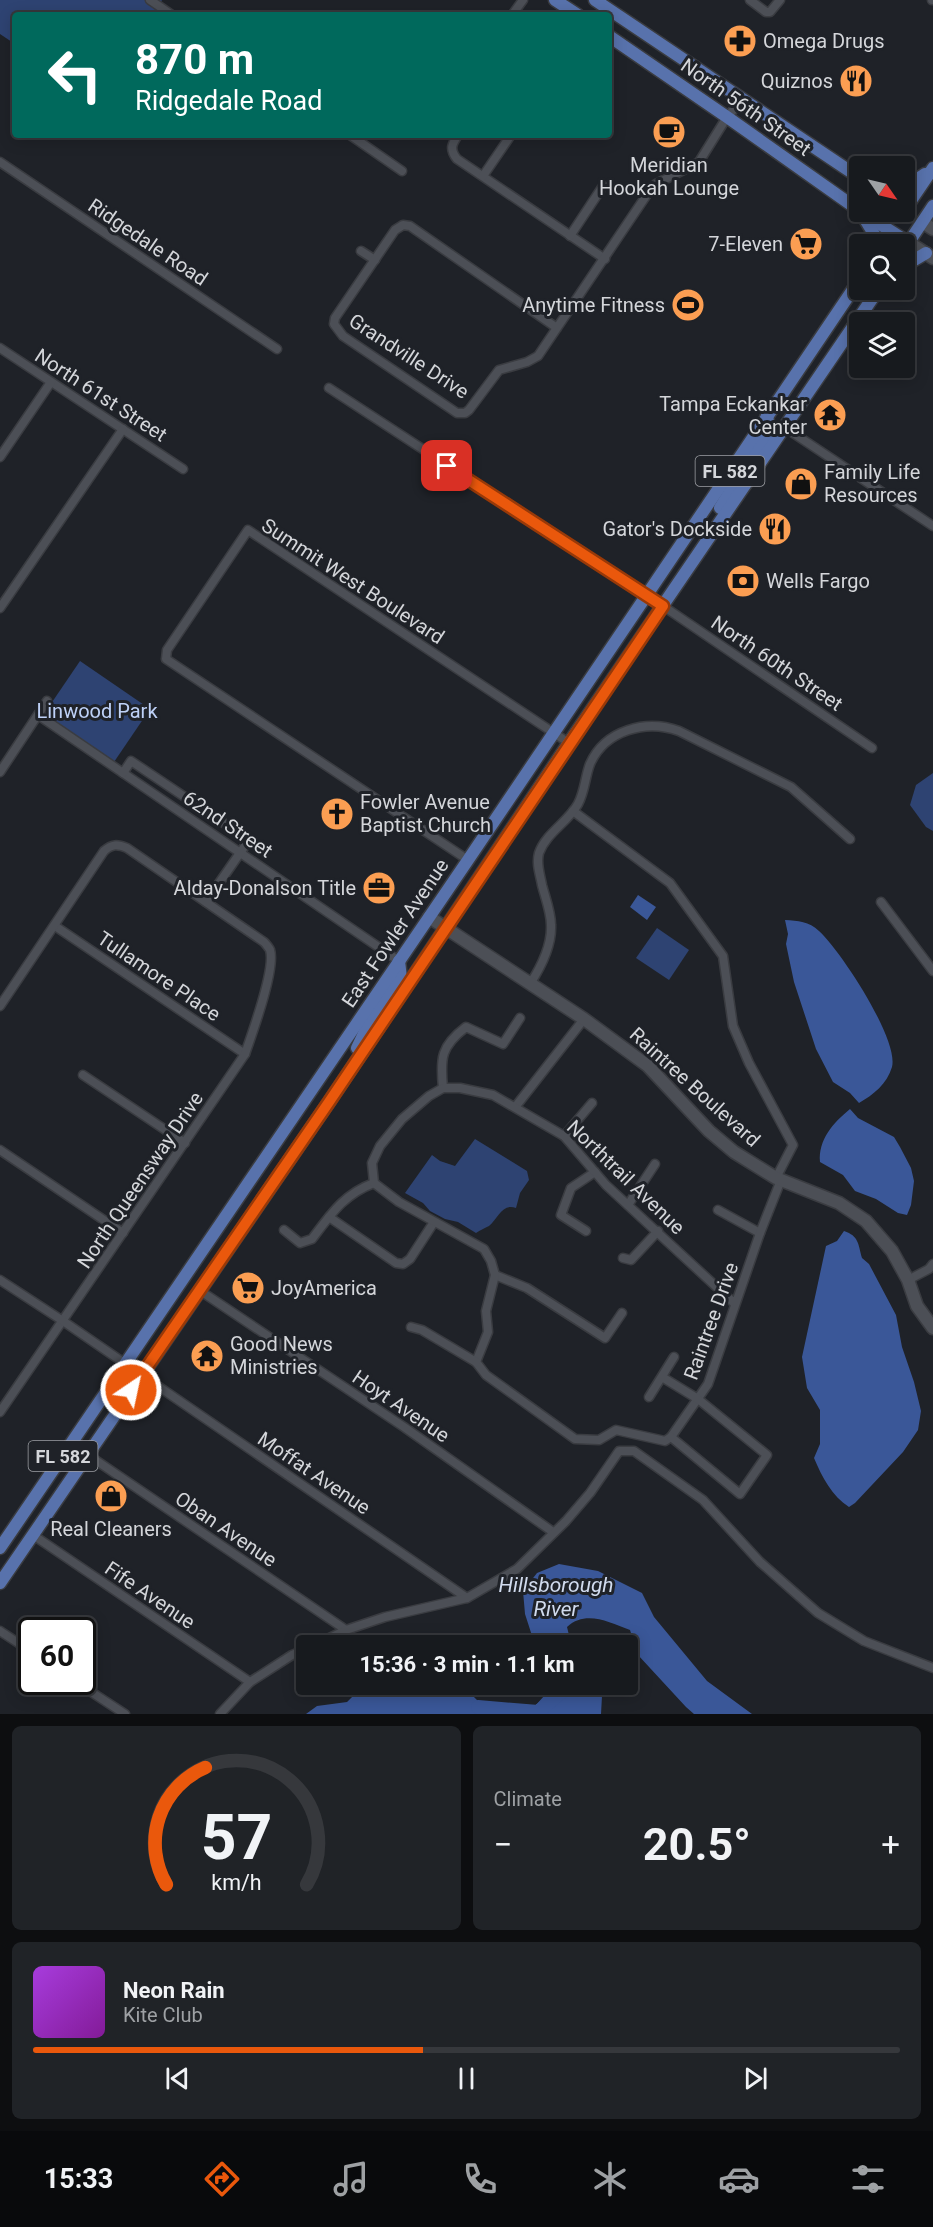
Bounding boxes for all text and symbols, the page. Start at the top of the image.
pharmacy icon: Omega Drugs [722,23,758,59]
place label: Omega Drugs [763,29,884,53]
text: 870 m [135,35,254,84]
icon: left [36,36,114,114]
street label: North 56th Street [676,53,816,161]
restaurant icon: Quiznos [838,63,874,99]
place label: Quiznos [761,69,833,93]
text: Ridgedale Road [135,85,322,117]
cafe icon: Meridian Hookah Lounge [651,114,687,150]
place label: Meridian Hookah Lounge [599,153,739,200]
north arrow [849,156,915,222]
map controls [849,156,915,378]
street label: Ridgedale Road [84,193,212,291]
supermarket icon: 7-Eleven [788,226,824,262]
place label: 7-Eleven [708,232,783,256]
button: search [849,234,915,300]
sports icon: Anytime Fitness [670,287,706,323]
place label: Anytime Fitness [522,293,665,317]
street label: Grandville Drive [345,308,473,404]
button: layers [849,312,915,378]
street label: North 61st Street [31,343,171,447]
place label: Tampa Eckankar Center [659,392,807,439]
temple icon: Tampa Eckankar Center [812,397,848,433]
pin [421,440,472,491]
icon: arrive [430,449,463,482]
road number: FL 582 [696,456,764,486]
place label: Family Life Resources [824,460,920,507]
shop icon: Family Life Resources [783,466,819,502]
restaurant icon: Gator's Dockside [757,511,793,547]
street label: Summit West Boulevard [257,513,449,649]
place label: Gator's Dockside [603,517,752,541]
bank icon: Wells Fargo [725,563,761,599]
place label: Wells Fargo [766,569,870,593]
street label: North 60th Street [707,610,847,716]
park label: Linwood Park [36,699,158,723]
street label: 62nd Street [179,785,277,863]
place label: Fowler Avenue Baptist Church [360,790,491,837]
church icon: Fowler Avenue Baptist Church [319,796,355,832]
street label: East Fowler Avenue [336,854,454,1012]
office icon: Alday-Donalson Title [361,870,397,906]
place label: Alday-Donalson Title [174,876,356,900]
street label: Tullamore Place [93,926,225,1026]
street label: Raintree Boulevard [625,1022,765,1152]
street label: North Queensway Drive [72,1087,208,1273]
street label: Northtrail Avenue [562,1115,690,1239]
street label: Raintree Drive [679,1259,743,1383]
supermarket icon: JoyAmerica [230,1270,266,1306]
place label: JoyAmerica [271,1276,377,1300]
place label: Good News Ministries [230,1332,333,1379]
temple icon: Good News Ministries [189,1338,225,1374]
position arrow [99,1358,163,1422]
street label: Hoyt Avenue [348,1365,454,1447]
street label: Moffat Avenue [253,1427,375,1519]
road number: FL 582 [28,1441,98,1471]
shop icon: Real Cleaners [93,1478,129,1514]
street label: Oban Avenue [171,1486,281,1572]
place label: Real Cleaners [50,1517,172,1541]
street label: Fife Avenue [100,1556,200,1634]
water label: Hillsborough River [498,1573,614,1621]
speed limit sign: 60 [18,1617,96,1695]
text: 15:36 · 3 min · 1.1 km [359,1652,575,1677]
text: Climate [494,1787,562,1811]
text: 57 [200,1801,272,1874]
text: 20.5° [643,1818,751,1871]
text: − [494,1825,512,1864]
text: + [881,1825,900,1864]
text: km/h [211,1870,261,1895]
text: Neon Rain [123,1978,225,2003]
text: Kite Club [123,2003,203,2027]
icon: previous [161,2062,194,2095]
icon: pause [450,2062,483,2095]
icon: next [739,2062,772,2095]
icon: directions [201,2158,243,2200]
icon: music [330,2158,372,2200]
icon: phone [459,2158,501,2200]
icon: climate [589,2158,631,2200]
icon: car [718,2158,760,2200]
icon: filters [847,2158,889,2200]
text: 15:33 [44,2163,113,2195]

